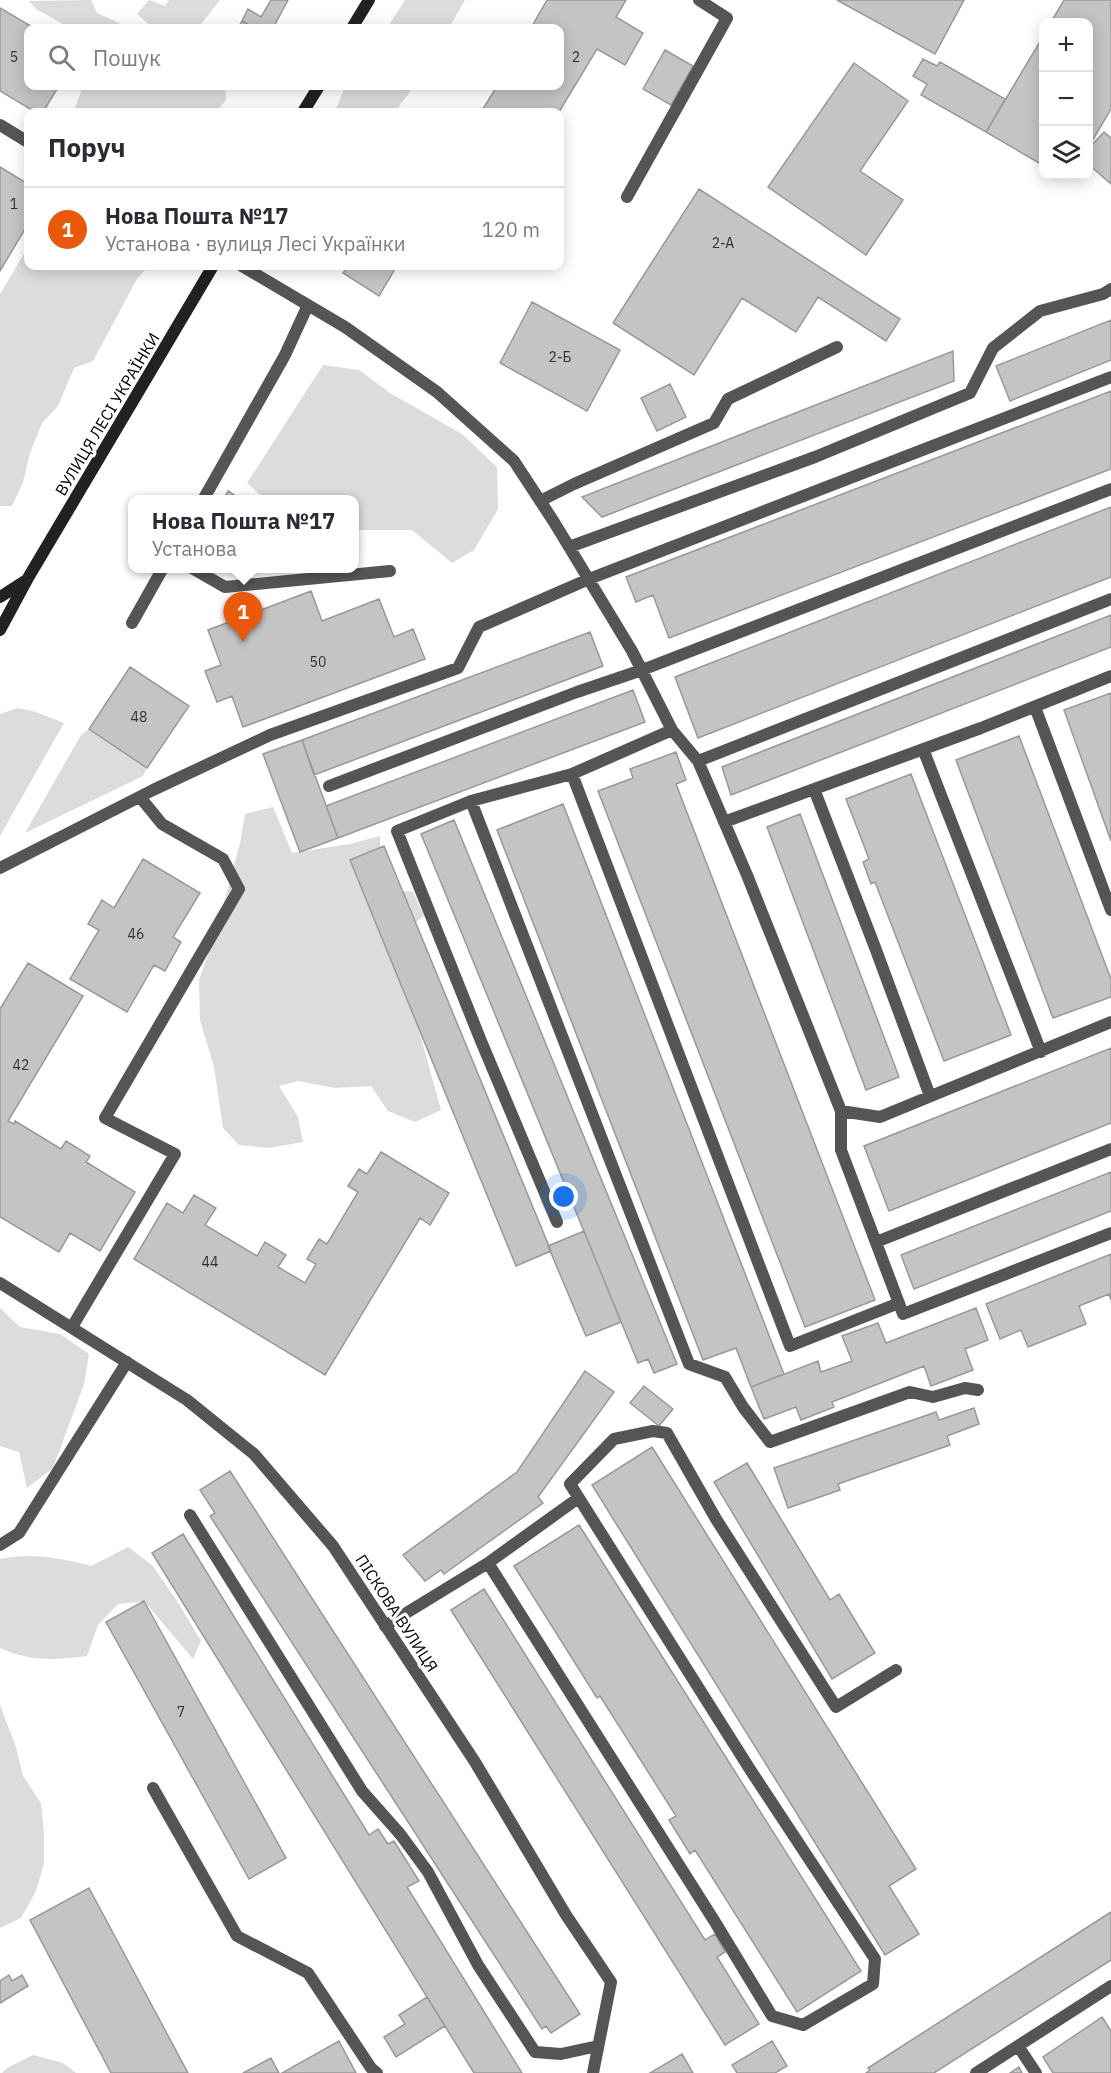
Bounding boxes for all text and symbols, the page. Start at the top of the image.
map controls [1039,18,1093,180]
button: + [1039,18,1093,72]
search box [24,24,564,90]
icon: search [45,41,78,74]
text: Пошук [93,43,161,72]
house number: 5 [10,48,18,66]
house number: 2 [572,48,580,66]
button: − [1039,72,1093,126]
button: layers [1039,126,1093,180]
text: Поруч [48,130,126,164]
house number: 1 [10,195,18,213]
text: Нова Пошта №17 [105,201,288,230]
text: 1 [62,216,74,243]
text: 120 m [482,216,540,243]
text: Установа · вулиця Лесі Українки [105,230,406,257]
house number: 2-А [712,234,734,252]
street label: ВУЛИЦЯ ЛЕСІ УКРАЇНКИ [50,329,164,499]
house number: 2-Б [549,348,572,366]
popup [128,495,359,573]
text: Нова Пошта №17 [152,506,335,535]
text: Установа [152,535,237,562]
pin: 1 [224,592,262,642]
house number: 50 [310,653,326,671]
house number: 48 [131,708,147,726]
house number: 46 [128,925,144,943]
house number: 42 [13,1056,29,1074]
your location [549,1182,578,1211]
house number: 44 [202,1253,218,1271]
street label: ПІСКОВА ВУЛИЦЯ [352,1550,442,1676]
house number: 7 [177,1703,185,1721]

